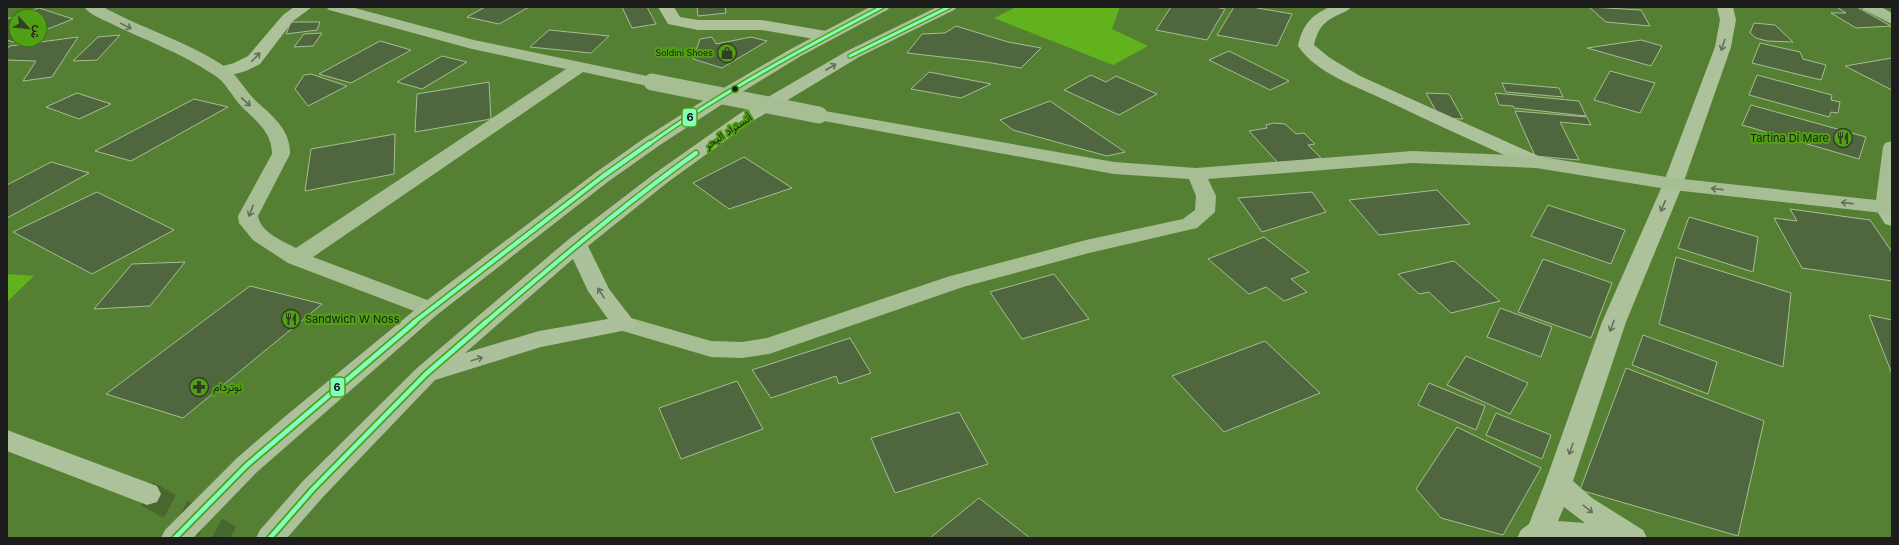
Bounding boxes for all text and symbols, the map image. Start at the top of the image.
north arrow [8,8,48,48]
text: ش [28,23,46,42]
one-way arrow [120,23,132,30]
one-way arrow [1719,38,1726,51]
shop icon: Soldini Shoes [716,42,738,64]
place label: Soldini Shoes [655,47,713,58]
one-way arrow [252,52,261,62]
one-way arrow [825,62,837,70]
unlabelled marker [730,84,740,94]
one-way arrow [241,97,251,107]
line badge: 6 [682,108,697,127]
text: 6 [686,110,694,124]
street label: أتستراد البحر [701,110,755,153]
restaurant icon: Tartina Di Mare [1832,127,1854,149]
place label: Tartina Di Mare [1750,131,1829,145]
one-way arrow [1711,185,1724,192]
one-way arrow [1841,199,1854,207]
one-way arrow [1659,200,1667,212]
one-way arrow [247,204,254,217]
one-way arrow [596,287,604,299]
restaurant icon: Sandwich W Noss [280,308,302,330]
place label: Sandwich W Noss [305,312,400,326]
one-way arrow [1608,319,1616,331]
one-way arrow [470,355,483,362]
pharmacy icon: نوتردام [188,376,210,398]
line badge: 6 [330,377,345,397]
place label: نوتردام [213,380,242,395]
text: 6 [333,380,341,394]
one-way arrow [1567,442,1574,455]
one-way arrow [1582,505,1593,514]

